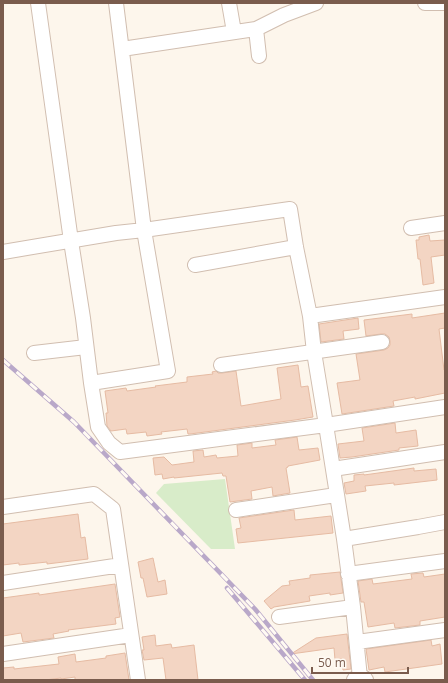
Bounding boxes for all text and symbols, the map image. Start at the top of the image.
scale bar [312,649,408,675]
text: 50 m [318,654,346,671]

